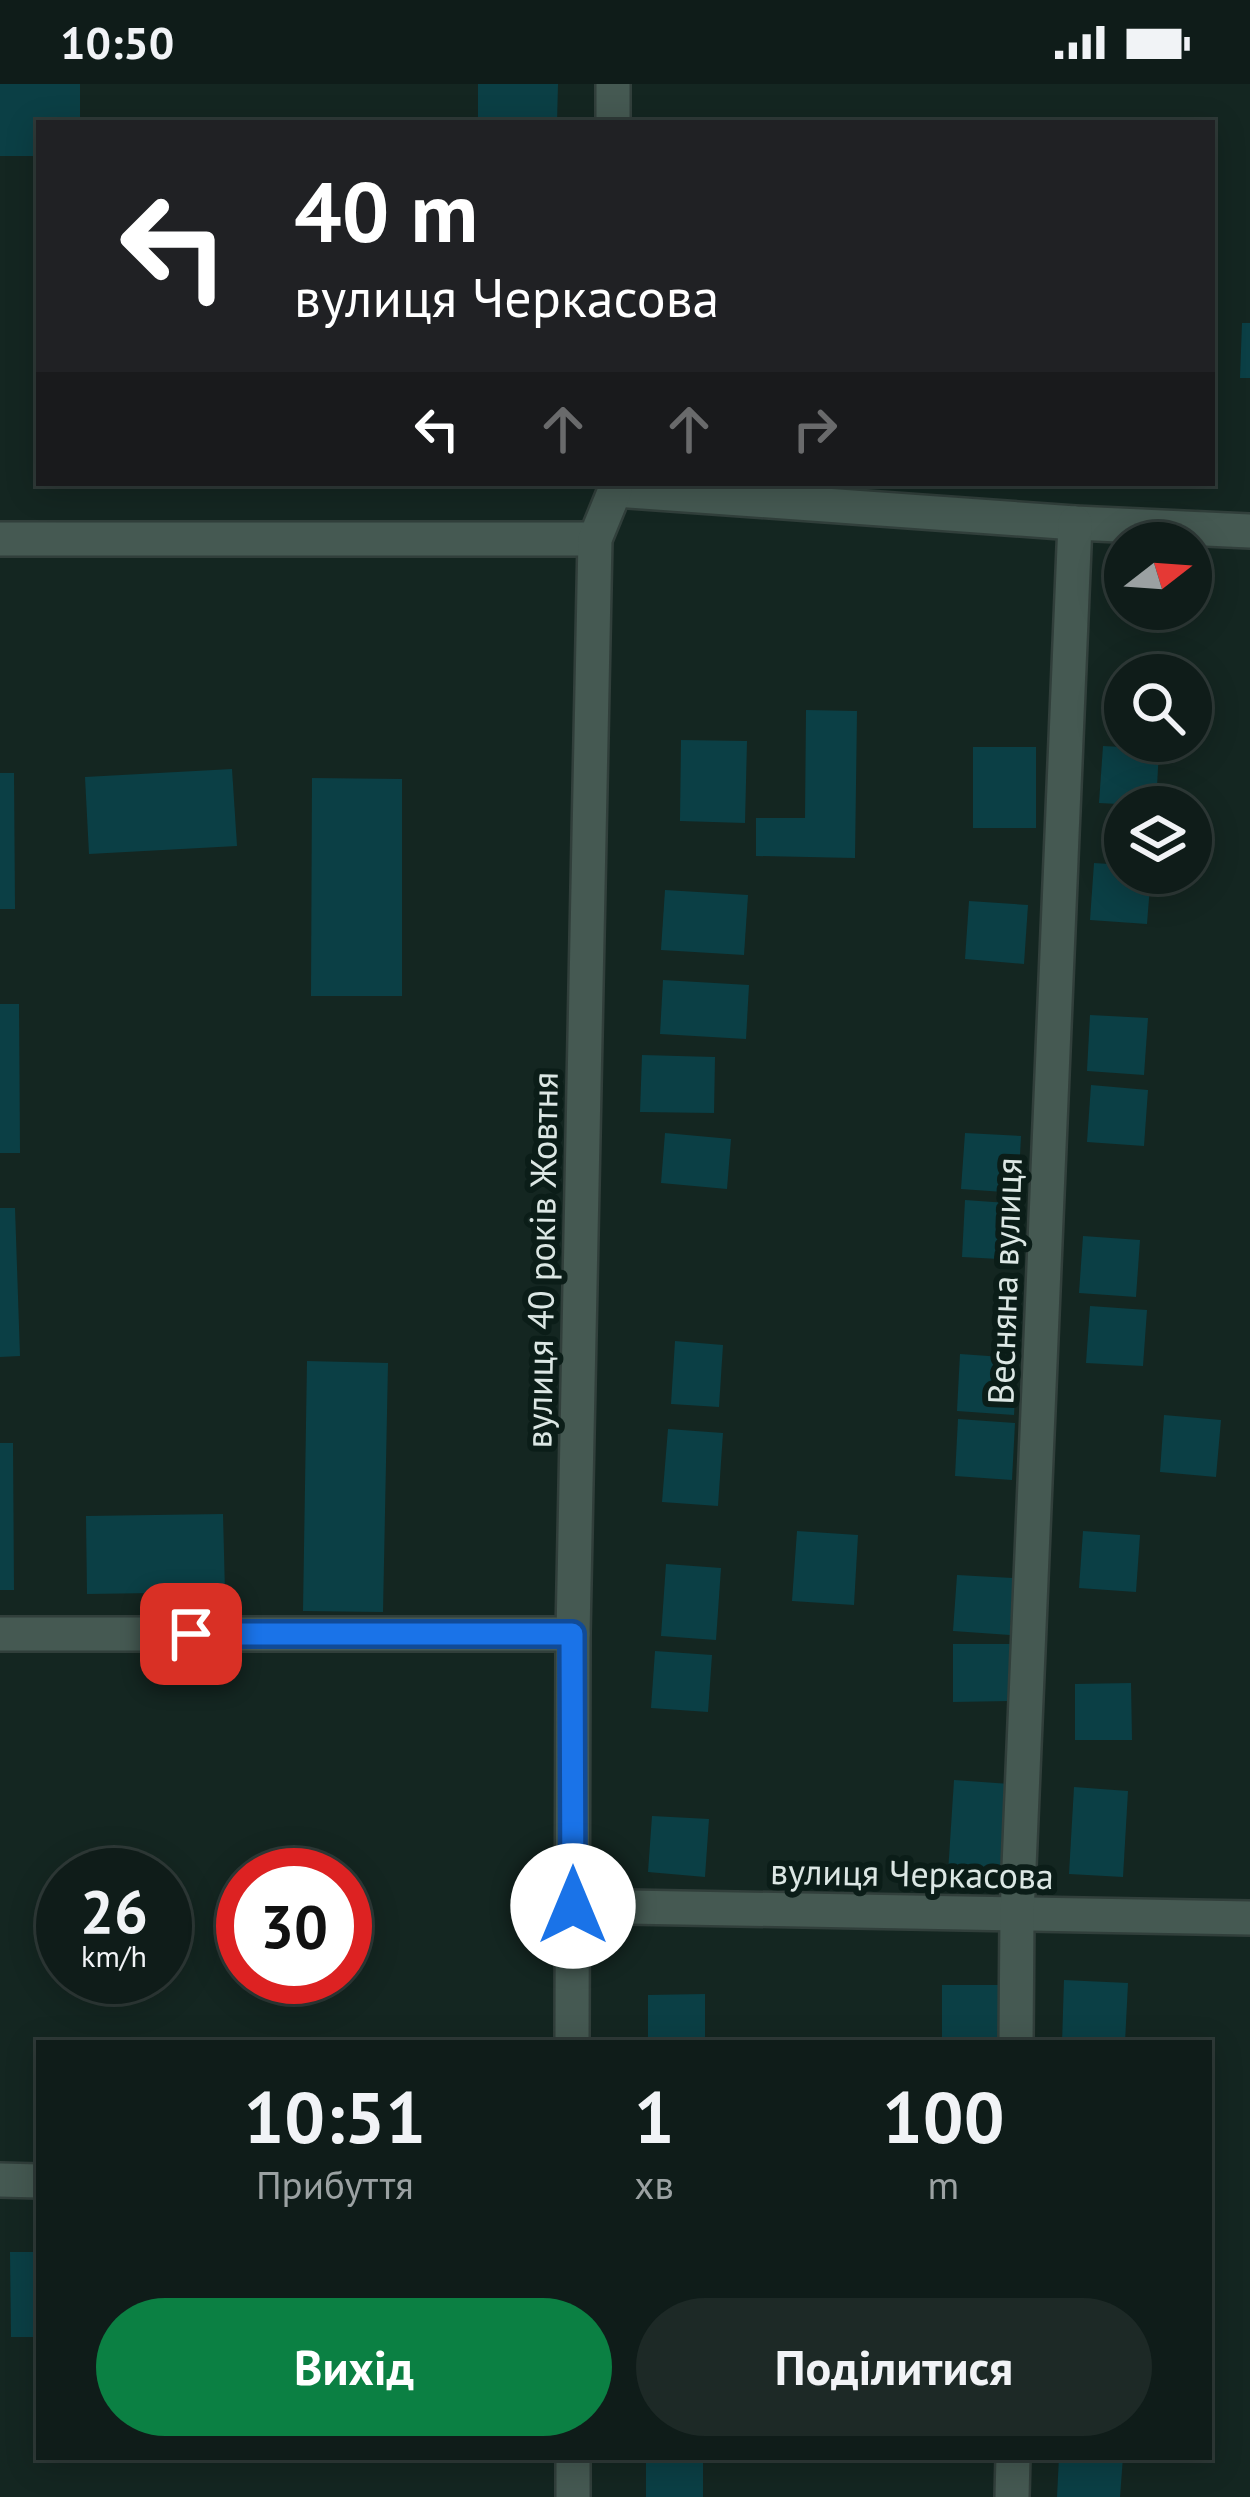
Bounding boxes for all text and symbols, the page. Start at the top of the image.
text: 10:50 [60,13,174,71]
text: 40 m [294,156,478,265]
icon: left [96,168,252,324]
text: вулиця Черкасова [294,262,719,332]
icon: left [404,396,470,462]
icon: ahead [530,396,596,462]
icon: ahead [656,396,722,462]
icon: right [782,396,848,462]
north arrow [1104,522,1212,630]
map controls [1104,522,1212,894]
button: search [1104,654,1212,762]
button: layers [1104,786,1212,894]
street label: вулиця 40 років Жовтня [514,1071,568,1449]
street label: Весняна вулиця [976,1157,1032,1405]
pin [140,1583,242,1685]
icon: arrive [158,1601,224,1667]
position arrow [510,1843,636,1969]
street label: вулиця Черкасова [770,1847,1054,1899]
speed limit sign: 30 [216,1848,372,2004]
text: 26 [80,1872,148,1950]
text: km/h [81,1936,147,1975]
text: 10:51 [244,2070,426,2163]
text: 1 [634,2070,675,2163]
text: 100 [882,2070,1004,2163]
text: Прибуття [256,2159,414,2210]
text: хв [634,2159,674,2210]
text: m [927,2159,959,2210]
button: Вихід [96,2298,612,2436]
button: Поділитися [636,2298,1152,2436]

